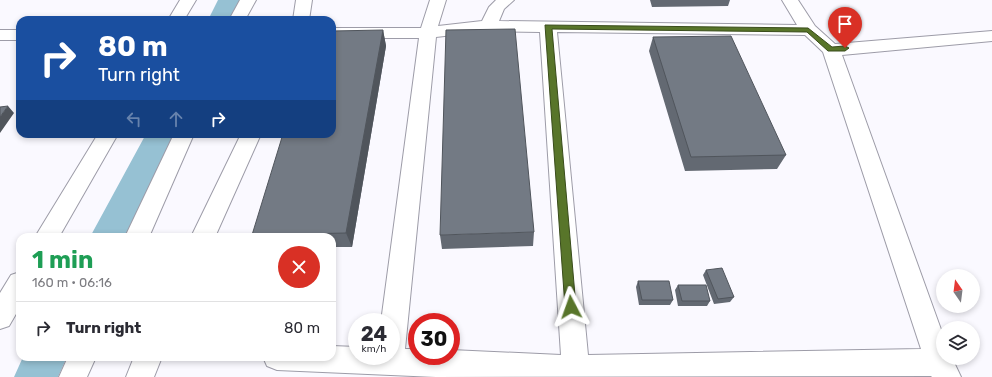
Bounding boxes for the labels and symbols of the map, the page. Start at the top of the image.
pin [828,7.0,862,48]
north arrow [936,269,980,313]
position arrow [550,286,592,328]
speed limit sign: 30 [408,313,460,365]

